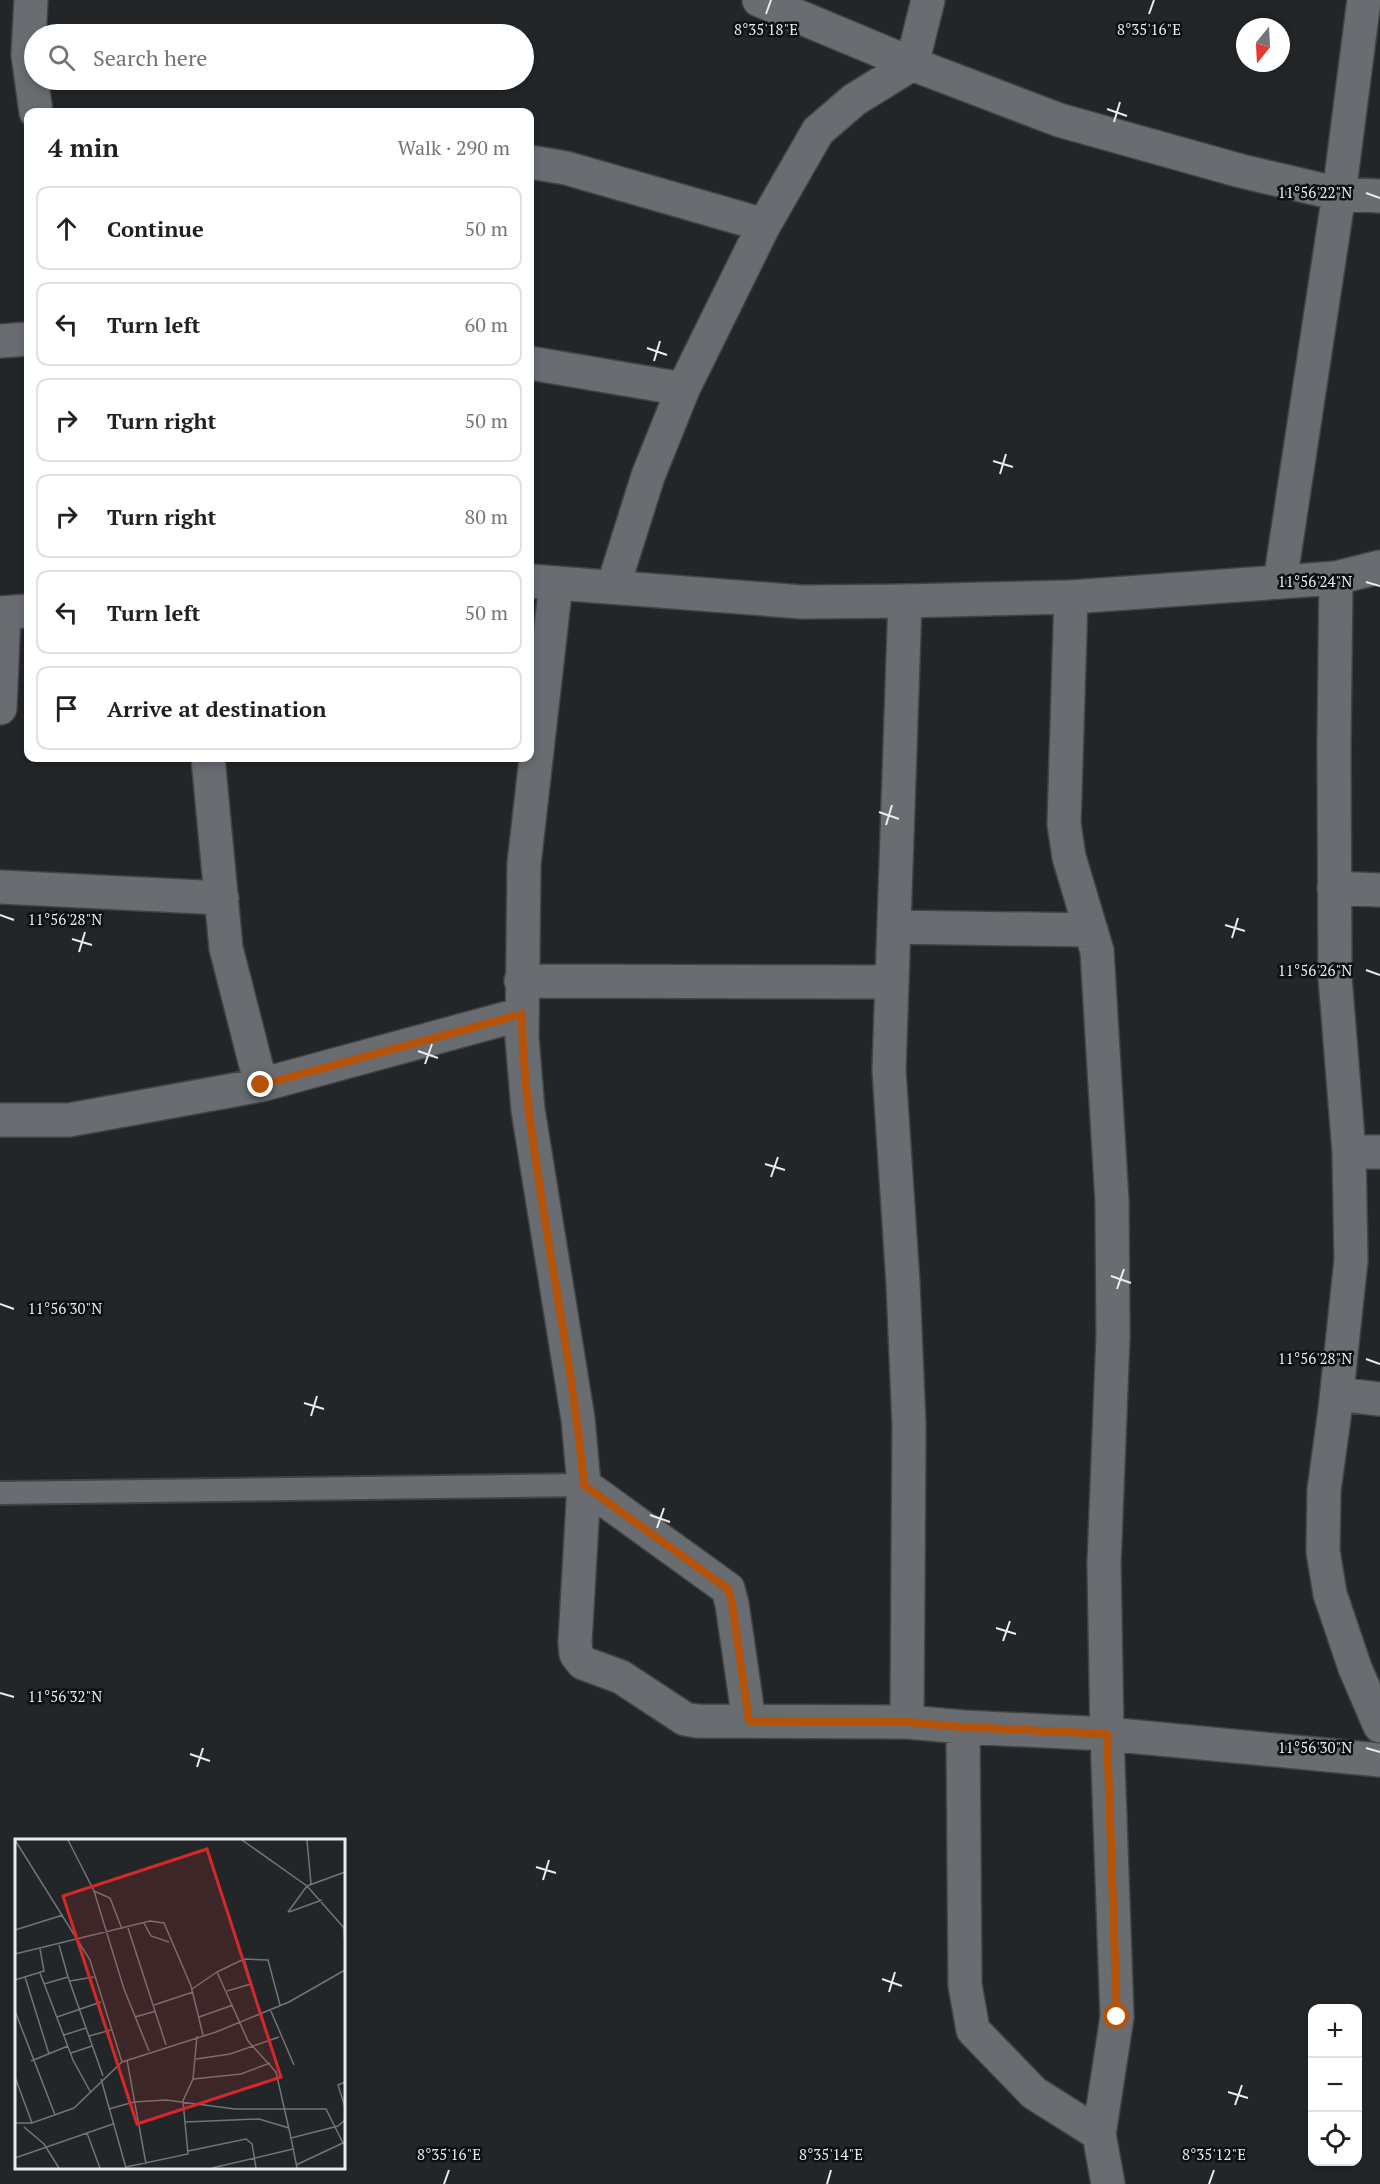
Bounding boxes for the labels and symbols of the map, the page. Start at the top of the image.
north arrow [1236,18,1290,72]
text: 8°35'18"E [734,19,798,39]
text: 8°35'16"E [1117,19,1181,39]
text: 11°56'22"N [1278,182,1352,202]
text: 11°56'24"N [1278,571,1352,591]
text: 11°56'28"N [28,909,102,929]
text: 11°56'26"N [1278,960,1352,980]
route end [247,1071,273,1097]
text: 11°56'30"N [28,1298,102,1318]
text: 11°56'28"N [1278,1348,1352,1368]
text: 11°56'32"N [28,1686,102,1706]
text: 11°56'30"N [1278,1737,1352,1757]
inset map [15,1839,345,2169]
route start [1103,2003,1129,2029]
text: 8°35'16"E [417,2144,481,2164]
text: 8°35'14"E [799,2144,863,2164]
text: 8°35'12"E [1182,2144,1246,2164]

